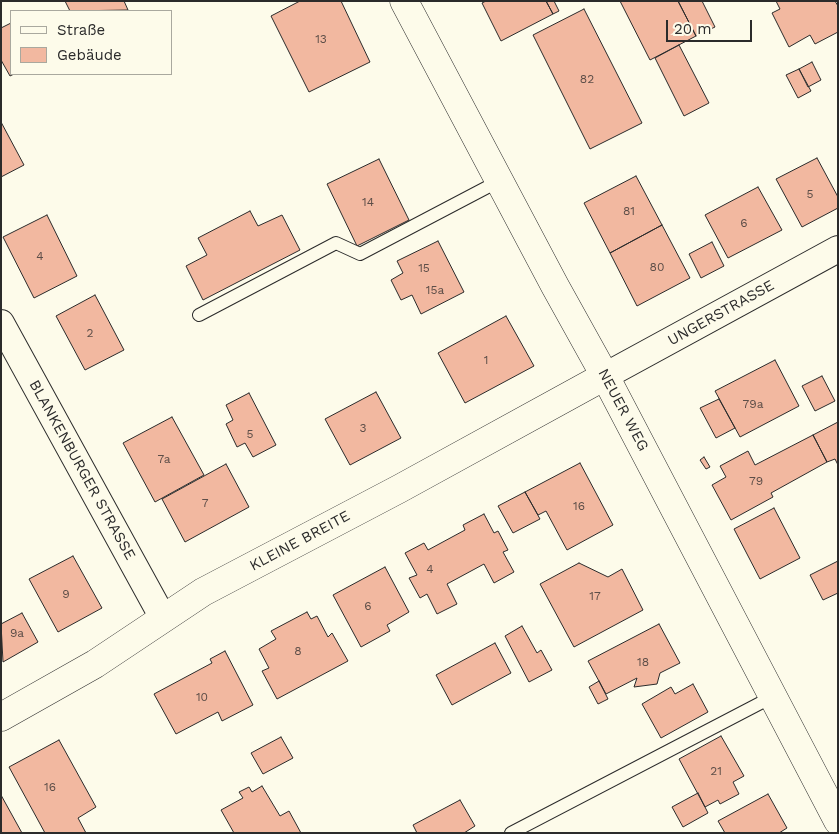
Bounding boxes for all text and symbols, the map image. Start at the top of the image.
legend [10,10,172,75]
scale bar [669,10,755,42]
text: 20 m [674,20,712,38]
text: Straße [57,21,105,39]
house number: 13 [315,32,327,46]
text: Gebäude [57,46,122,64]
house number: 82 [580,72,594,86]
house number: 5 [807,187,813,201]
house number: 14 [362,195,374,209]
house number: 81 [623,204,635,218]
house number: 6 [740,216,748,230]
house number: 4 [36,249,44,263]
house number: 80 [650,260,664,274]
house number: 15 [418,261,430,275]
street label: UNGERSTRASSE [665,276,777,350]
house number: 15a [426,283,444,297]
house number: 2 [87,326,93,340]
house number: 1 [484,353,488,367]
street label: NEUER WEG [594,366,652,454]
street label: BLANKENBURGER STRASSE [25,377,139,563]
house number: 79a [743,397,763,411]
house number: 3 [360,421,366,435]
house number: 5 [247,427,253,441]
house number: 7a [157,452,171,466]
house number: 79 [749,474,763,488]
house number: 7 [202,496,208,510]
house number: 16 [573,499,585,513]
street label: KLEINE BREITE [247,507,353,575]
house number: 4 [426,562,434,576]
house number: 9 [62,587,70,601]
house number: 17 [589,589,601,603]
house number: 6 [364,599,372,613]
house number: 9a [10,626,24,640]
house number: 8 [294,644,302,658]
house number: 18 [637,655,649,669]
house number: 10 [196,690,208,704]
house number: 21 [710,764,722,778]
house number: 16 [44,780,56,794]

